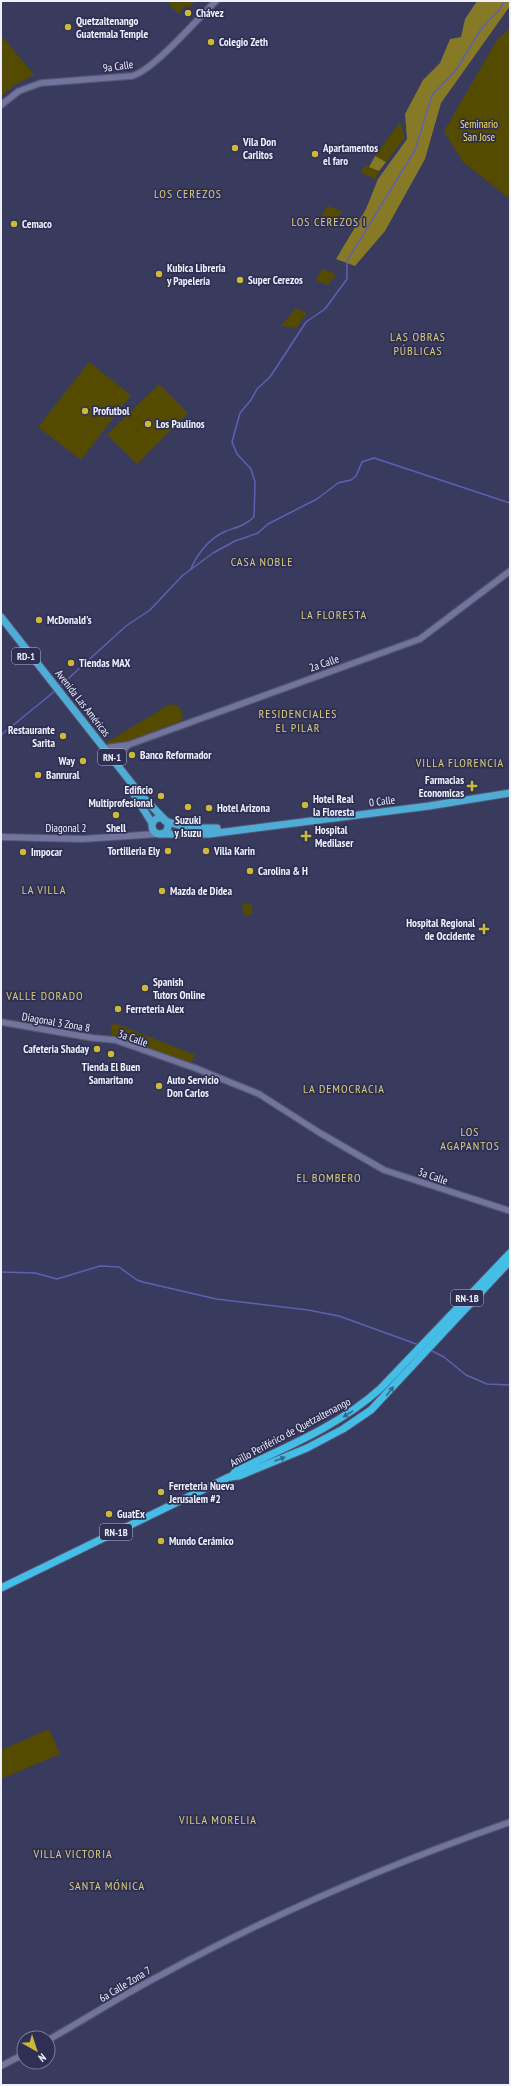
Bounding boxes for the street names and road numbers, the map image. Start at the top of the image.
street label: 9a Calle [102,57,135,75]
road number: RD-1 [12,648,40,664]
street label: 2a Calle [307,651,341,675]
street label: Avenida Las Américas [52,667,114,740]
road number: RN-1 [98,749,126,765]
street label: 0 Calle [368,792,396,810]
street label: Diagonal 2 [45,821,87,835]
street label: Diagonal 3 Zona 8 [21,1009,91,1035]
street label: 3a Calle [116,1026,150,1050]
street label: 3a Calle [416,1164,450,1188]
road number: RN-1B [451,1290,483,1306]
street label: Anillo Periférico de Quetzaltenango [227,1394,353,1470]
road number: RN-1B [100,1524,132,1540]
street label: 6a Calle Zona 7 [96,1963,154,2005]

